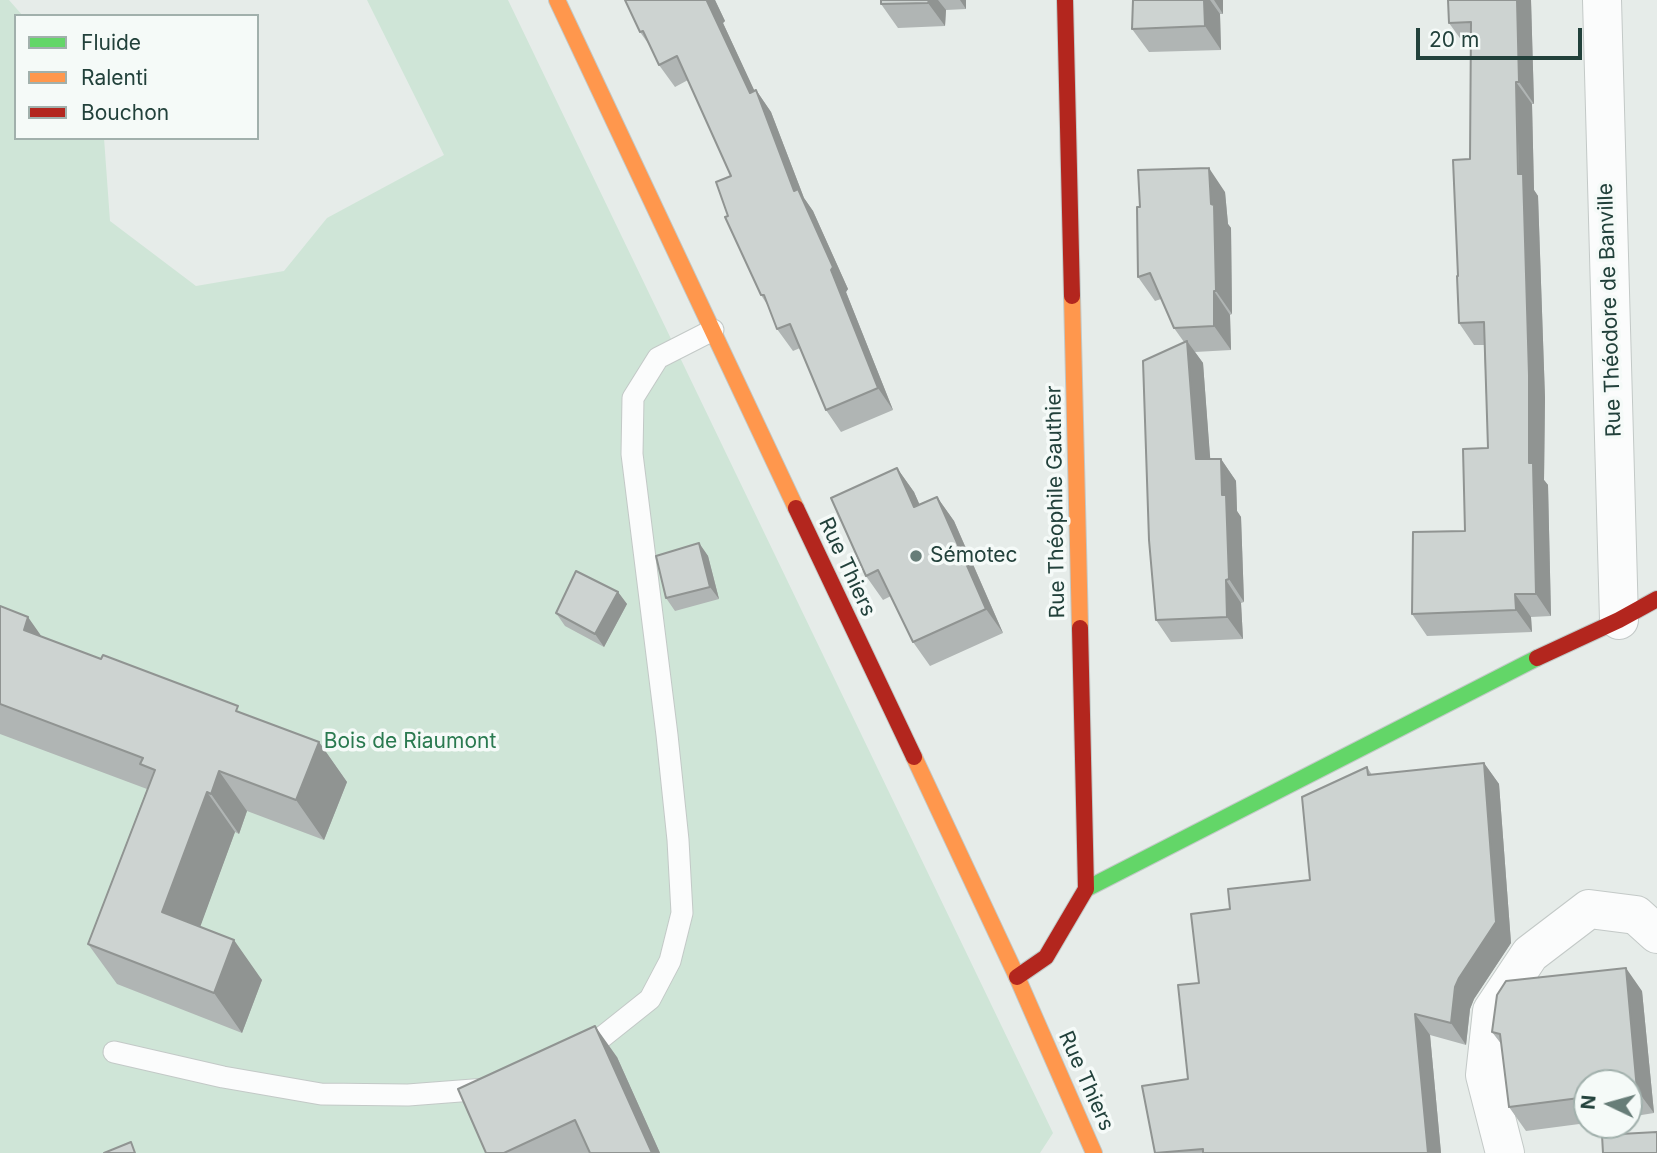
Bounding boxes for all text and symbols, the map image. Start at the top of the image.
legend [14,14,259,140]
scale bar [1419,14,1585,58]
text: 20 m [1429,27,1479,52]
text: Fluide [81,30,141,55]
text: Ralenti [81,65,148,90]
text: Bouchon [81,100,169,125]
street label: Rue Théodore de Banville [1593,183,1627,437]
street label: Rue Théophile Gauthier [1041,385,1071,619]
street label: Rue Thiers [813,513,881,621]
place label: Sémotec [930,543,1018,569]
marker: Sémotec [908,548,924,564]
park label: Bois de Riaumont [324,729,496,755]
street label: Rue Thiers [1053,1027,1119,1135]
north arrow [1573,1069,1643,1139]
text: N [1576,1094,1601,1111]

